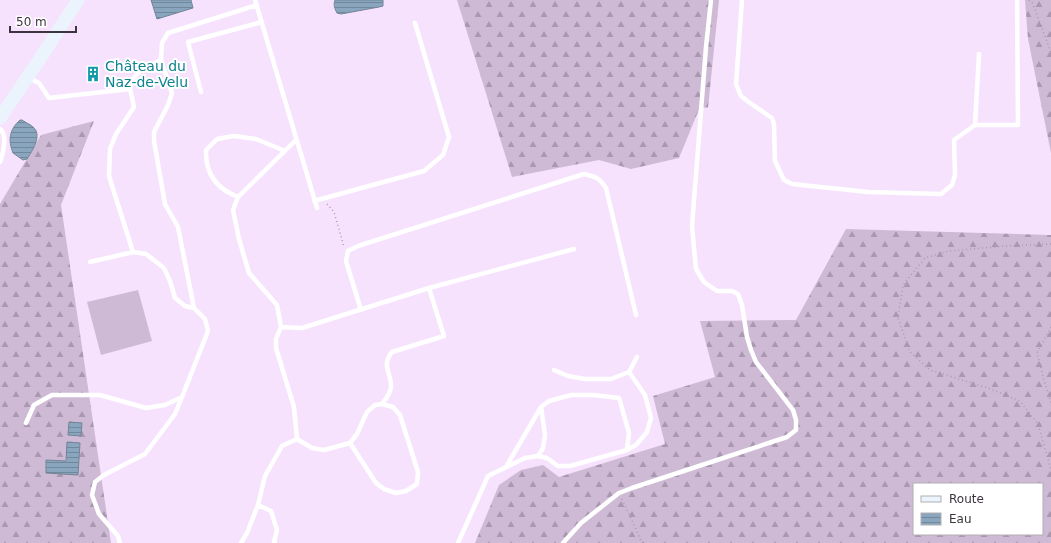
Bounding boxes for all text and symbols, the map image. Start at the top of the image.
scale bar [10,8,76,34]
text: 50 m [16,15,47,29]
place label: Château du Naz-de-Velu [105,58,188,90]
building icon: Château du Naz-de-Velu [84,65,102,83]
legend [913,483,1043,535]
text: Route [949,492,984,506]
text: Eau [949,512,972,526]

